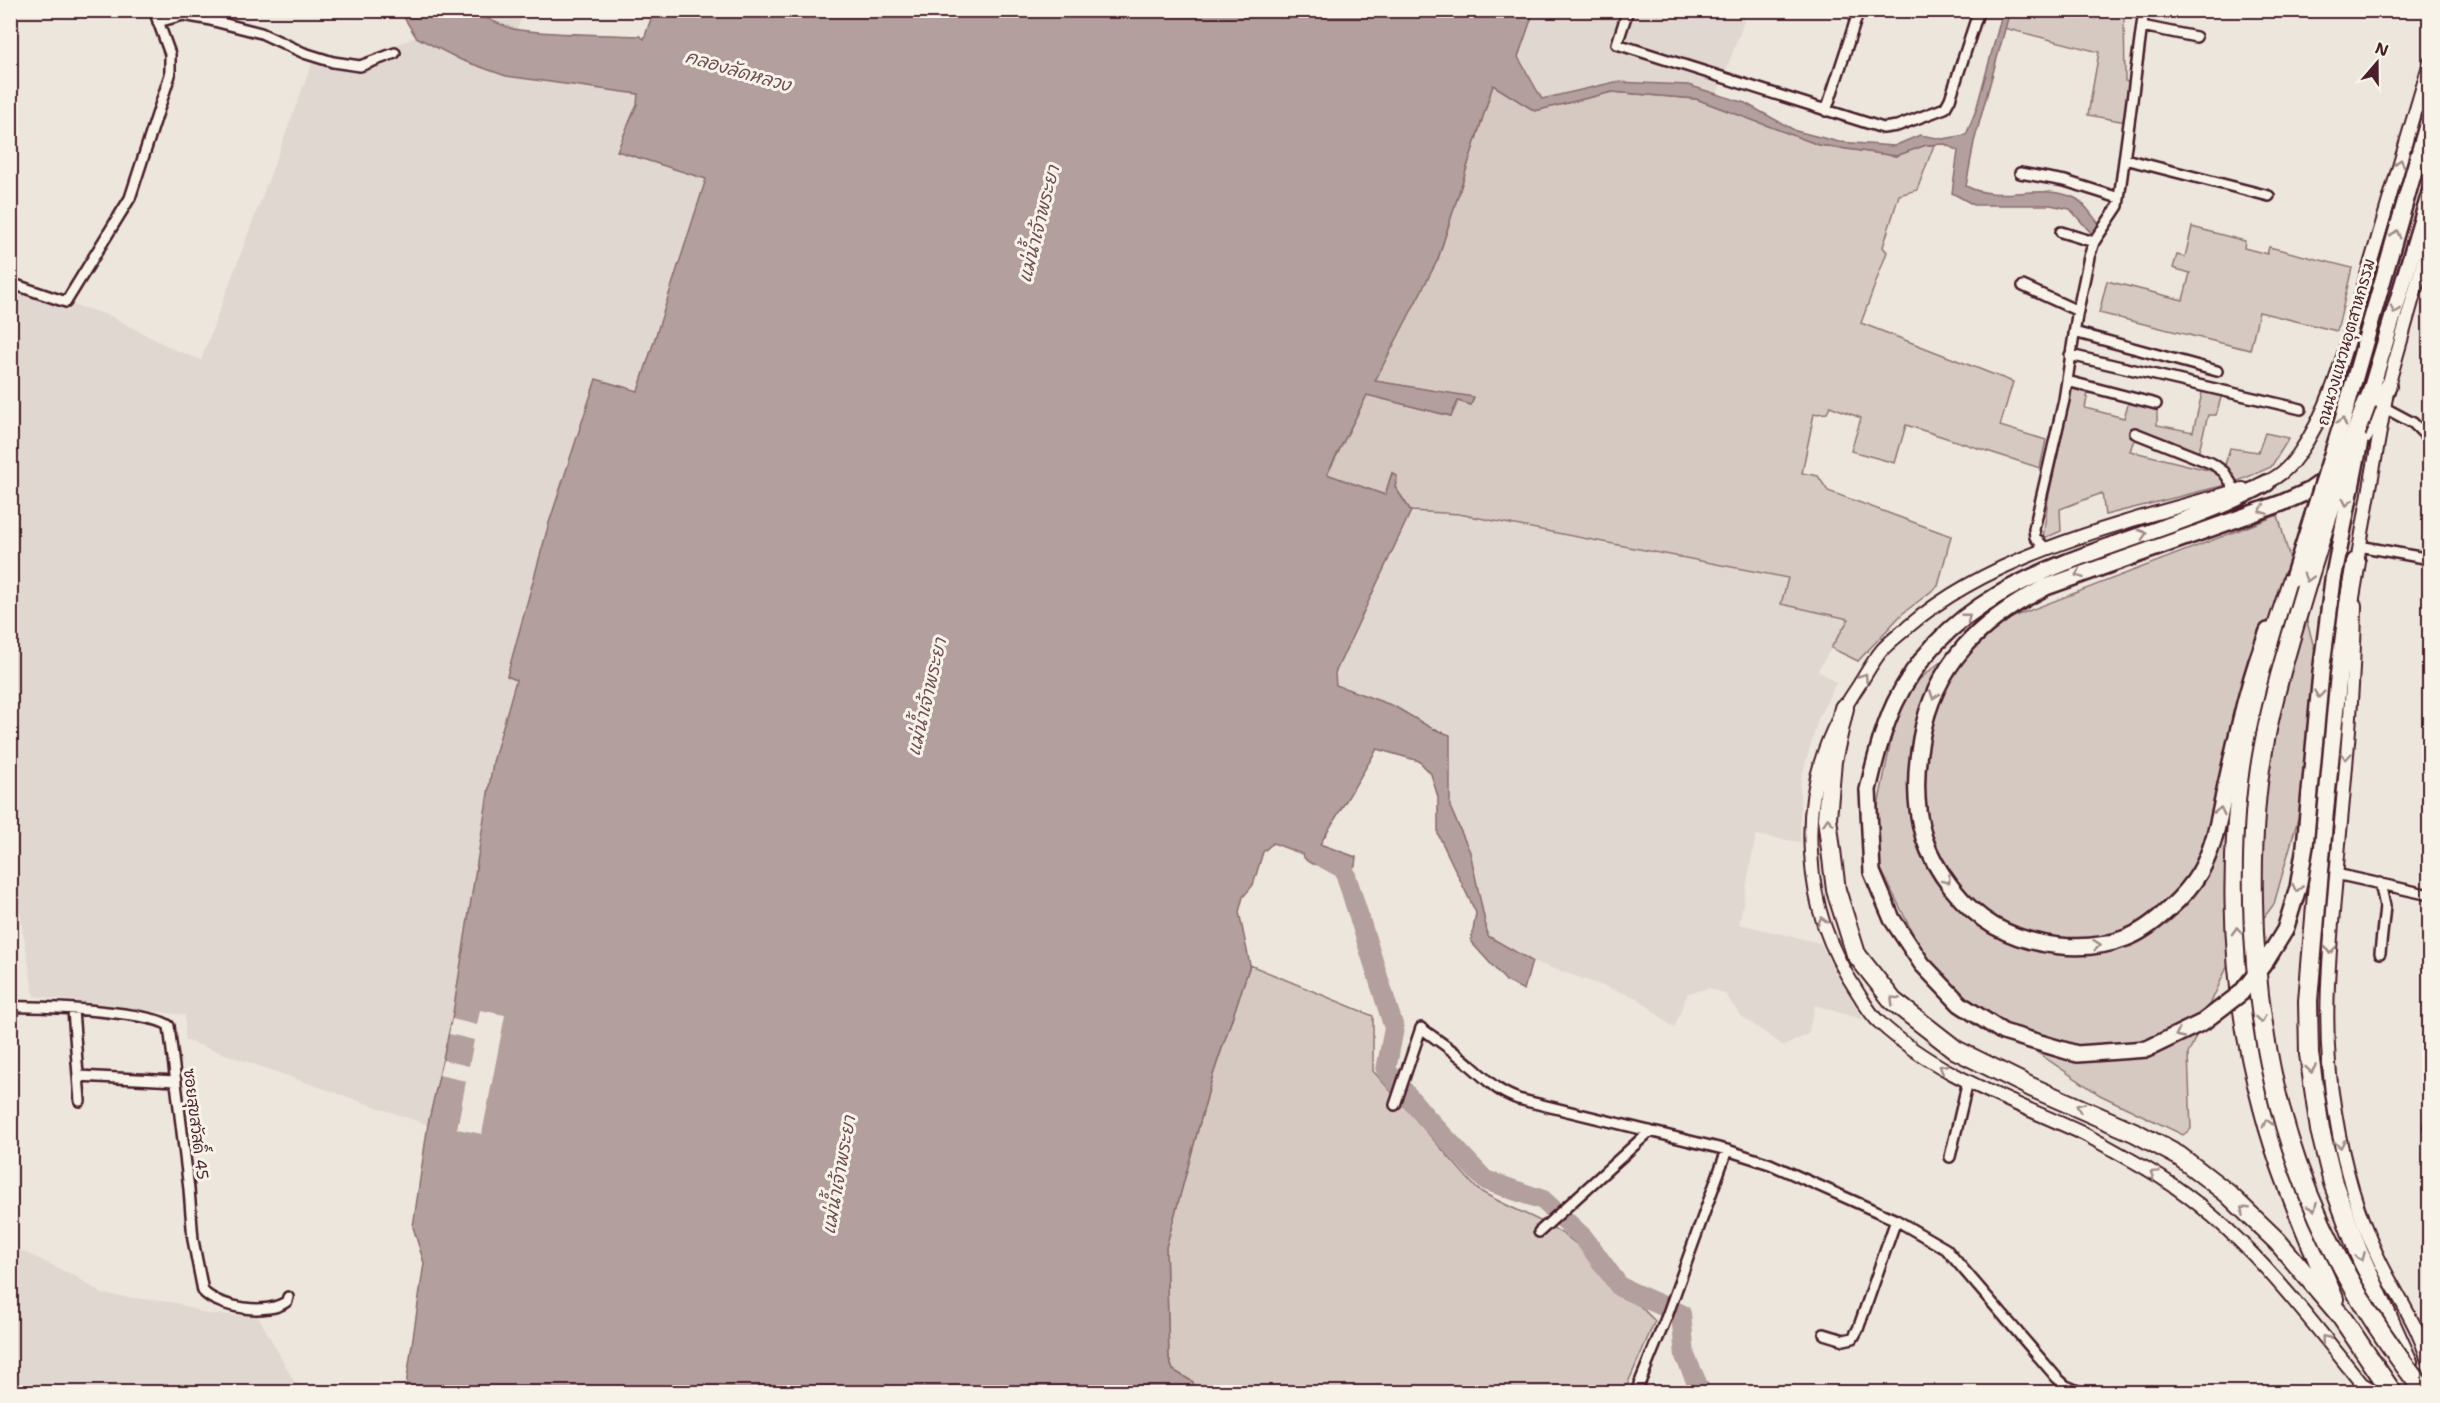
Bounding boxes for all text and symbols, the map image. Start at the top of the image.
north arrow [2347,33,2407,93]
text: N [2372,37,2392,61]
water label: คลองลัดหลวง [683,45,795,98]
one-way arrow [2393,158,2405,169]
water label: แม่น้ำเจ้าพระยา [1008,161,1065,285]
one-way arrow [2388,229,2401,239]
street label: ถนนวงแหวนอุตสาหกรรม [2312,256,2382,428]
one-way arrow [2390,304,2402,315]
one-way arrow [2335,417,2347,428]
one-way arrow [2341,496,2354,506]
one-way arrow [2258,503,2269,515]
one-way arrow [2137,529,2148,541]
one-way arrow [2074,567,2085,579]
one-way arrow [2303,573,2316,583]
one-way arrow [1961,613,1972,624]
water label: แม่น้ำเจ้าพระยา [897,634,952,758]
one-way arrow [1857,673,1868,684]
one-way arrow [1928,689,1941,700]
one-way arrow [2313,690,2326,699]
one-way arrow [2340,751,2353,760]
one-way arrow [2213,806,2226,816]
one-way arrow [1821,818,1834,827]
one-way arrow [1940,874,1951,885]
one-way arrow [2292,883,2305,893]
one-way arrow [1817,917,1830,927]
one-way arrow [2231,926,2244,935]
one-way arrow [2093,939,2102,952]
one-way arrow [2323,946,2336,955]
one-way arrow [1890,997,1901,1008]
one-way arrow [2254,1015,2266,1024]
one-way arrow [2174,1026,2185,1038]
one-way arrow [1939,1063,1949,1075]
one-way arrow [2304,1064,2317,1074]
street label: ซอยสุขสวัสดิ์ 45 [177,1067,219,1181]
one-way arrow [2075,1102,2086,1114]
water label: แม่น้ำเจ้าพระยา [812,1112,861,1236]
one-way arrow [2262,1118,2274,1129]
one-way arrow [2333,1139,2346,1149]
one-way arrow [2150,1170,2161,1181]
one-way arrow [2305,1200,2317,1211]
one-way arrow [2241,1206,2251,1217]
one-way arrow [2354,1250,2366,1261]
one-way arrow [2322,1335,2333,1346]

